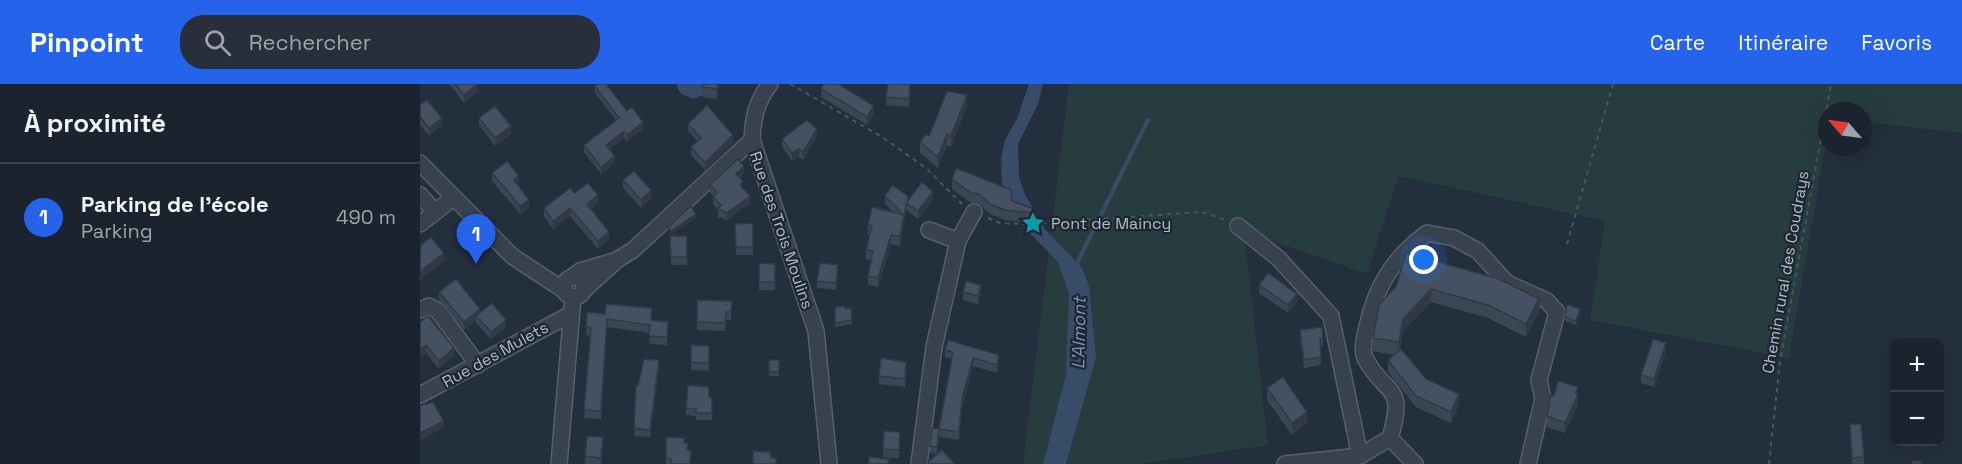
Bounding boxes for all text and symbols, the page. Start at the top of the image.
search box [180,15,600,69]
text: Pinpoint [30,24,144,60]
icon: search [201,26,234,59]
text: Rechercher [249,28,371,56]
text: Carte [1650,29,1705,56]
text: Itinéraire [1738,29,1828,56]
text: Favoris [1861,29,1932,56]
north arrow [1818,102,1872,156]
text: À proximité [24,106,166,140]
street label: Rue des Trois Moulins [745,149,818,312]
street label: Chemin rural des Coudrays [1757,169,1814,375]
text: Parking de l'école [81,190,269,218]
text: 1 [39,204,48,230]
text: 490 m [336,204,396,230]
place icon: Pont de Maincy [1020,210,1046,236]
place label: Pont de Maincy [1051,213,1171,234]
pin: 1 [456,214,496,264]
text: Parking [81,218,153,244]
your location [1409,245,1438,274]
water label: L'Almont [1066,295,1091,369]
street label: Rue des Mulets [438,317,552,392]
map controls [1890,338,1944,446]
button: + [1890,338,1944,392]
button: − [1890,392,1944,446]

